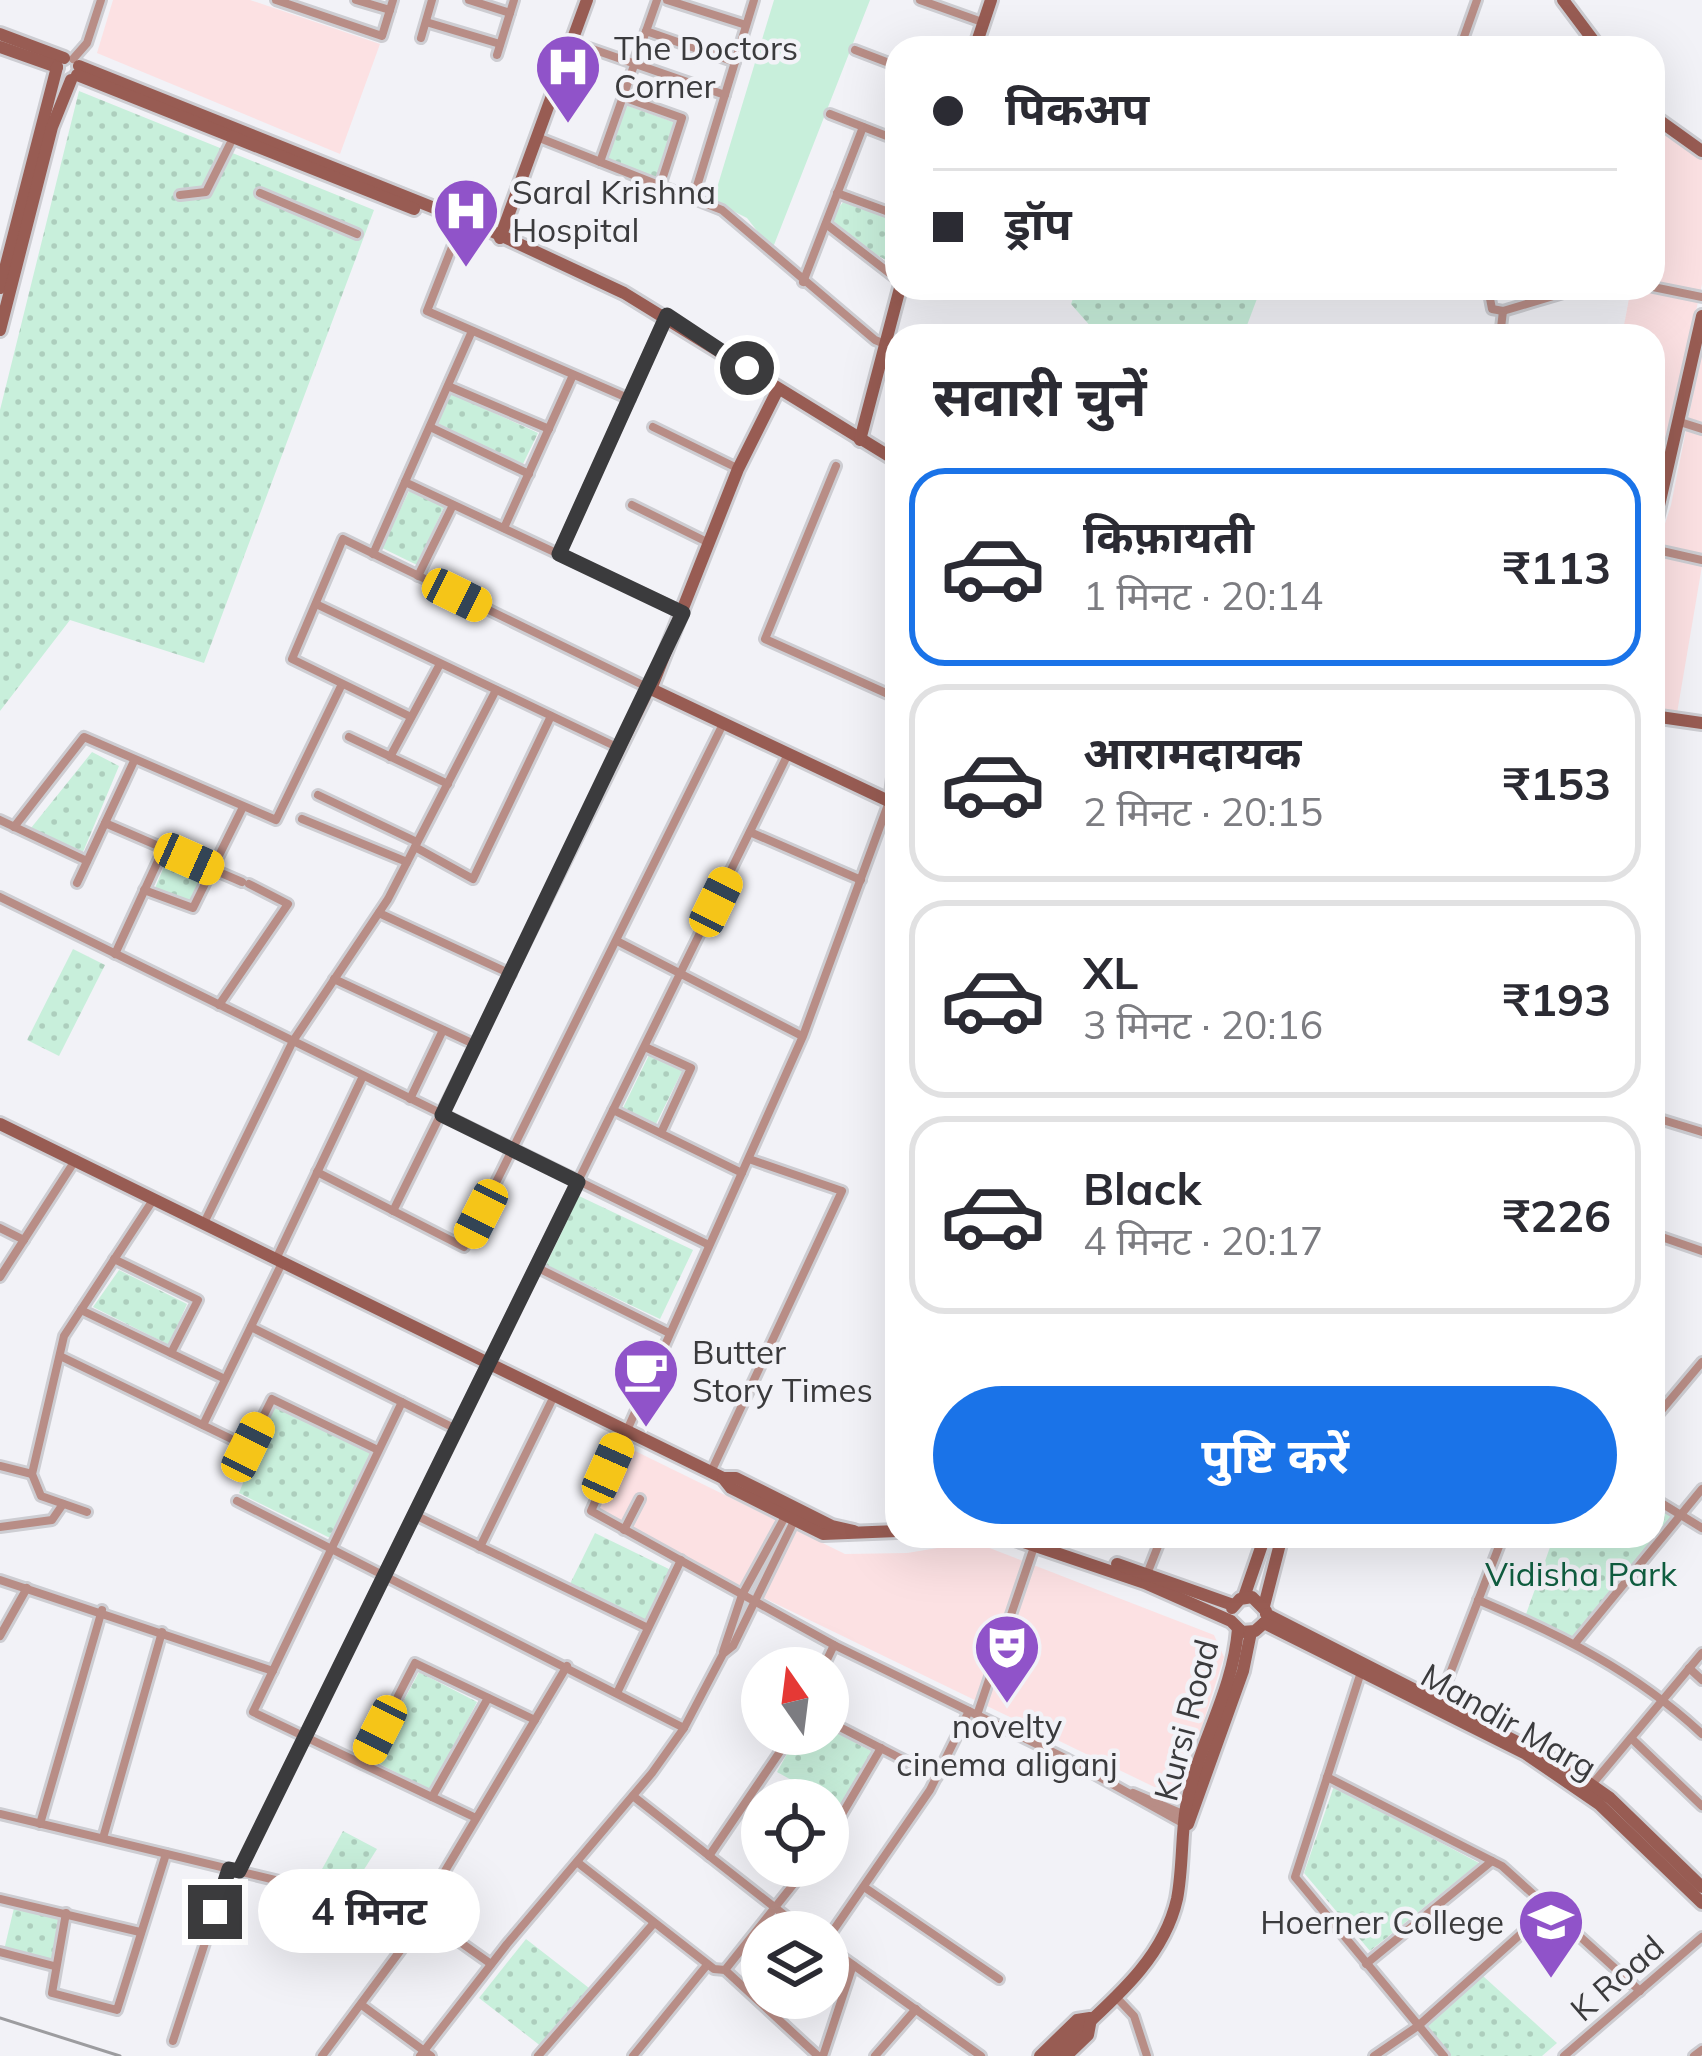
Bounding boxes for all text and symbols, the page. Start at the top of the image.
place label: The Doctors Corner [614,27,798,106]
hospital icon: The Doctors Corner [533,32,603,126]
text: पिकअप [1005,80,1149,136]
place label: Saral Krishna Hospital [512,171,716,250]
hospital icon: Saral Krishna Hospital [431,176,501,270]
text: ड्रॉप [1005,195,1072,251]
route start [720,341,774,395]
text: सवारी चुनें [933,362,1146,430]
text: किफ़ायती [1083,508,1254,564]
icon: car [939,513,1047,621]
text: ₹113 [1503,539,1611,595]
car [417,563,497,627]
text: 1 मिनट · 20:14 [1083,571,1323,620]
text: आरामदायक [1083,724,1301,780]
icon: car [939,729,1047,837]
text: ₹153 [1503,755,1611,811]
text: 2 मिनट · 20:15 [1083,787,1323,836]
car [149,828,229,890]
car [684,862,748,942]
text: XL [1083,944,1138,1000]
icon: car [939,945,1047,1053]
text: ₹193 [1503,971,1611,1027]
text: 3 मिनट · 20:16 [1083,1000,1323,1049]
text: Black [1083,1160,1201,1216]
icon: car [939,1161,1047,1269]
car [449,1174,513,1254]
text: ₹226 [1503,1187,1611,1243]
text: 4 मिनट · 20:17 [1083,1216,1323,1265]
place label: Butter Story Times [692,1331,873,1410]
cafe icon: Butter Story Times [611,1336,681,1430]
button: पुष्टि करें [933,1386,1617,1524]
car [216,1407,280,1487]
car [577,1428,639,1508]
park label: Vidisha Park [1485,1553,1678,1594]
theatre icon: novelty cinema aliganj [972,1612,1042,1706]
street label: Kursi Road [1144,1635,1227,1805]
north arrow [741,1647,849,1755]
map controls [741,1647,849,2019]
street label: Mandir Marg [1414,1654,1604,1787]
car [348,1690,412,1770]
place label: novelty cinema aliganj [896,1705,1118,1784]
button: locate [741,1779,849,1887]
callout: 4 मिनट [257,1870,479,1954]
route end [188,1885,242,1939]
text: 4 मिनट [311,1886,427,1935]
school or university icon: Hoerner College [1516,1887,1586,1981]
place label: Hoerner College [1260,1901,1504,1942]
button: layers [741,1911,849,2019]
street label: K Road [1562,1926,1672,2029]

